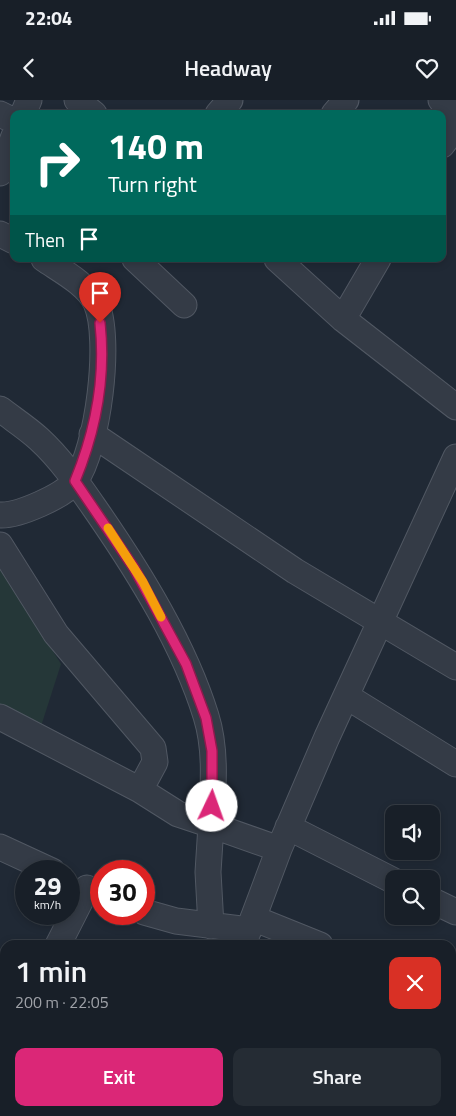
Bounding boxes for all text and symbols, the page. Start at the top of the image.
text: 22:04 [25,3,72,32]
text: Headway [184,51,272,85]
icon: back [15,54,43,82]
icon: heart [413,54,441,82]
text: 140 m [108,119,204,173]
icon: right [25,130,90,195]
text: Turn right [108,167,197,201]
text: Then [25,225,65,254]
icon: arrive [75,225,103,253]
pin [79,272,121,323]
icon: arrive [86,279,114,307]
position arrow [185,779,237,831]
map controls [385,805,440,925]
button: sound [385,805,440,860]
speed limit sign: 30 [90,860,155,925]
text: 29 [33,867,62,905]
button: search [385,870,440,925]
text: km/h [34,895,61,914]
text: 1 min [15,948,87,994]
button: close [389,957,441,1009]
text: 200 m · 22:05 [15,990,109,1014]
button: Exit [15,1048,223,1106]
button: Share [233,1048,441,1106]

